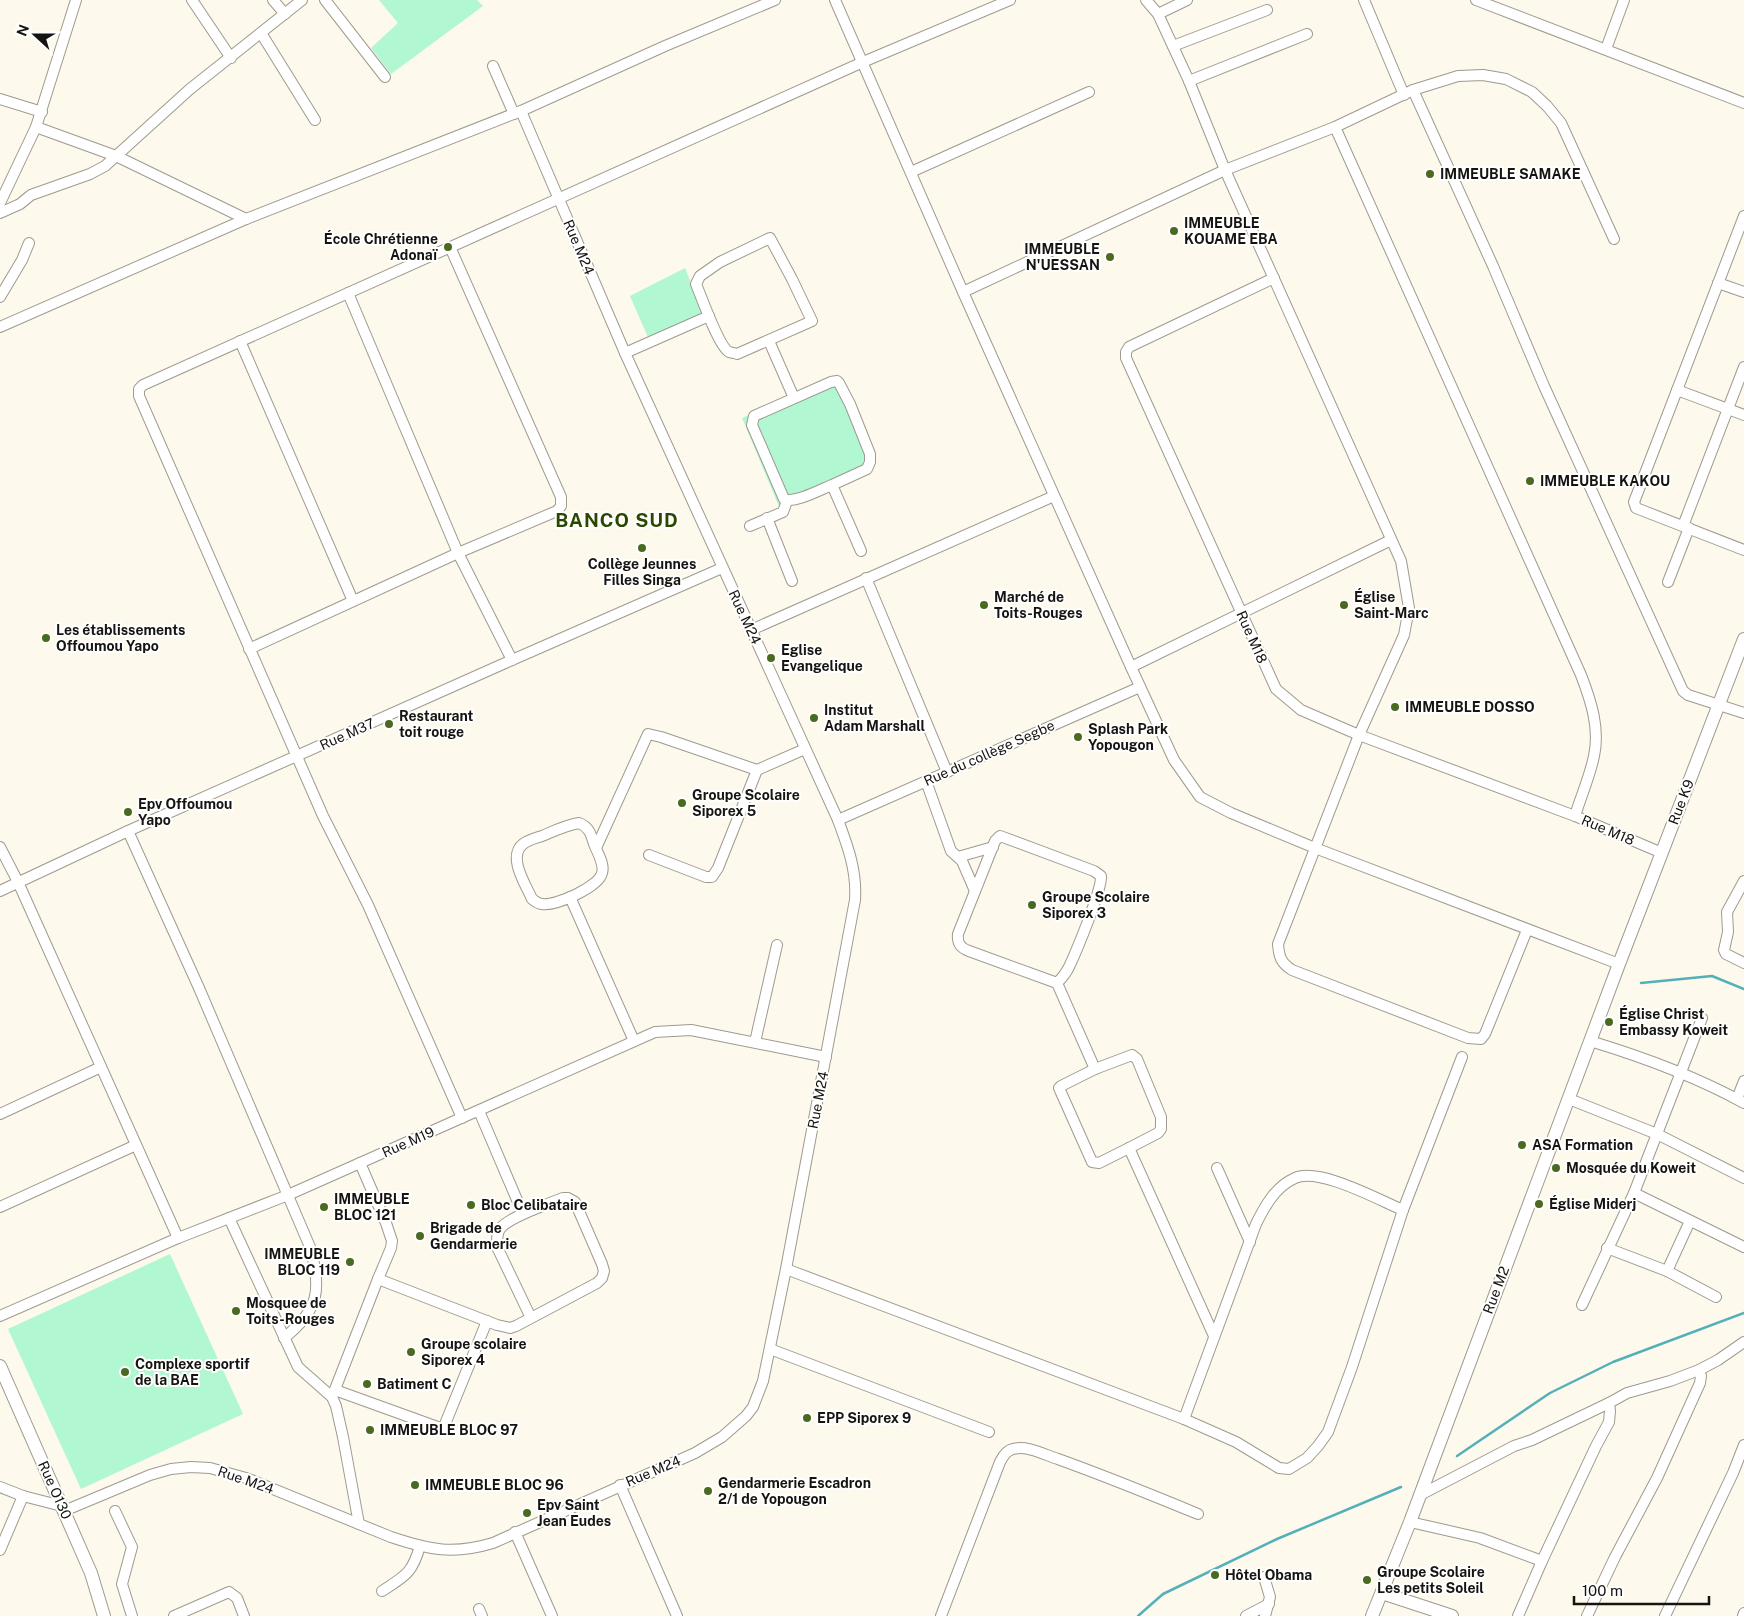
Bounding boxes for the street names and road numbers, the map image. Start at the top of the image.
street label: Rue M24 [560,217,598,277]
street label: Rue M24 [725,587,765,647]
street label: Rue M18 [1233,608,1271,666]
street label: Rue M37 [317,715,377,753]
street label: Rue du collège Segbe [921,717,1057,789]
street label: Rue K9 [1665,777,1697,827]
street label: Rue M18 [1579,812,1637,848]
street label: Rue M24 [805,1070,831,1130]
street label: Rue M19 [379,1123,437,1161]
street label: Rue M2 [1480,1264,1512,1316]
street label: Rue M24 [623,1452,683,1490]
street label: Rue O130 [35,1458,75,1522]
street label: Rue M24 [216,1463,276,1497]

